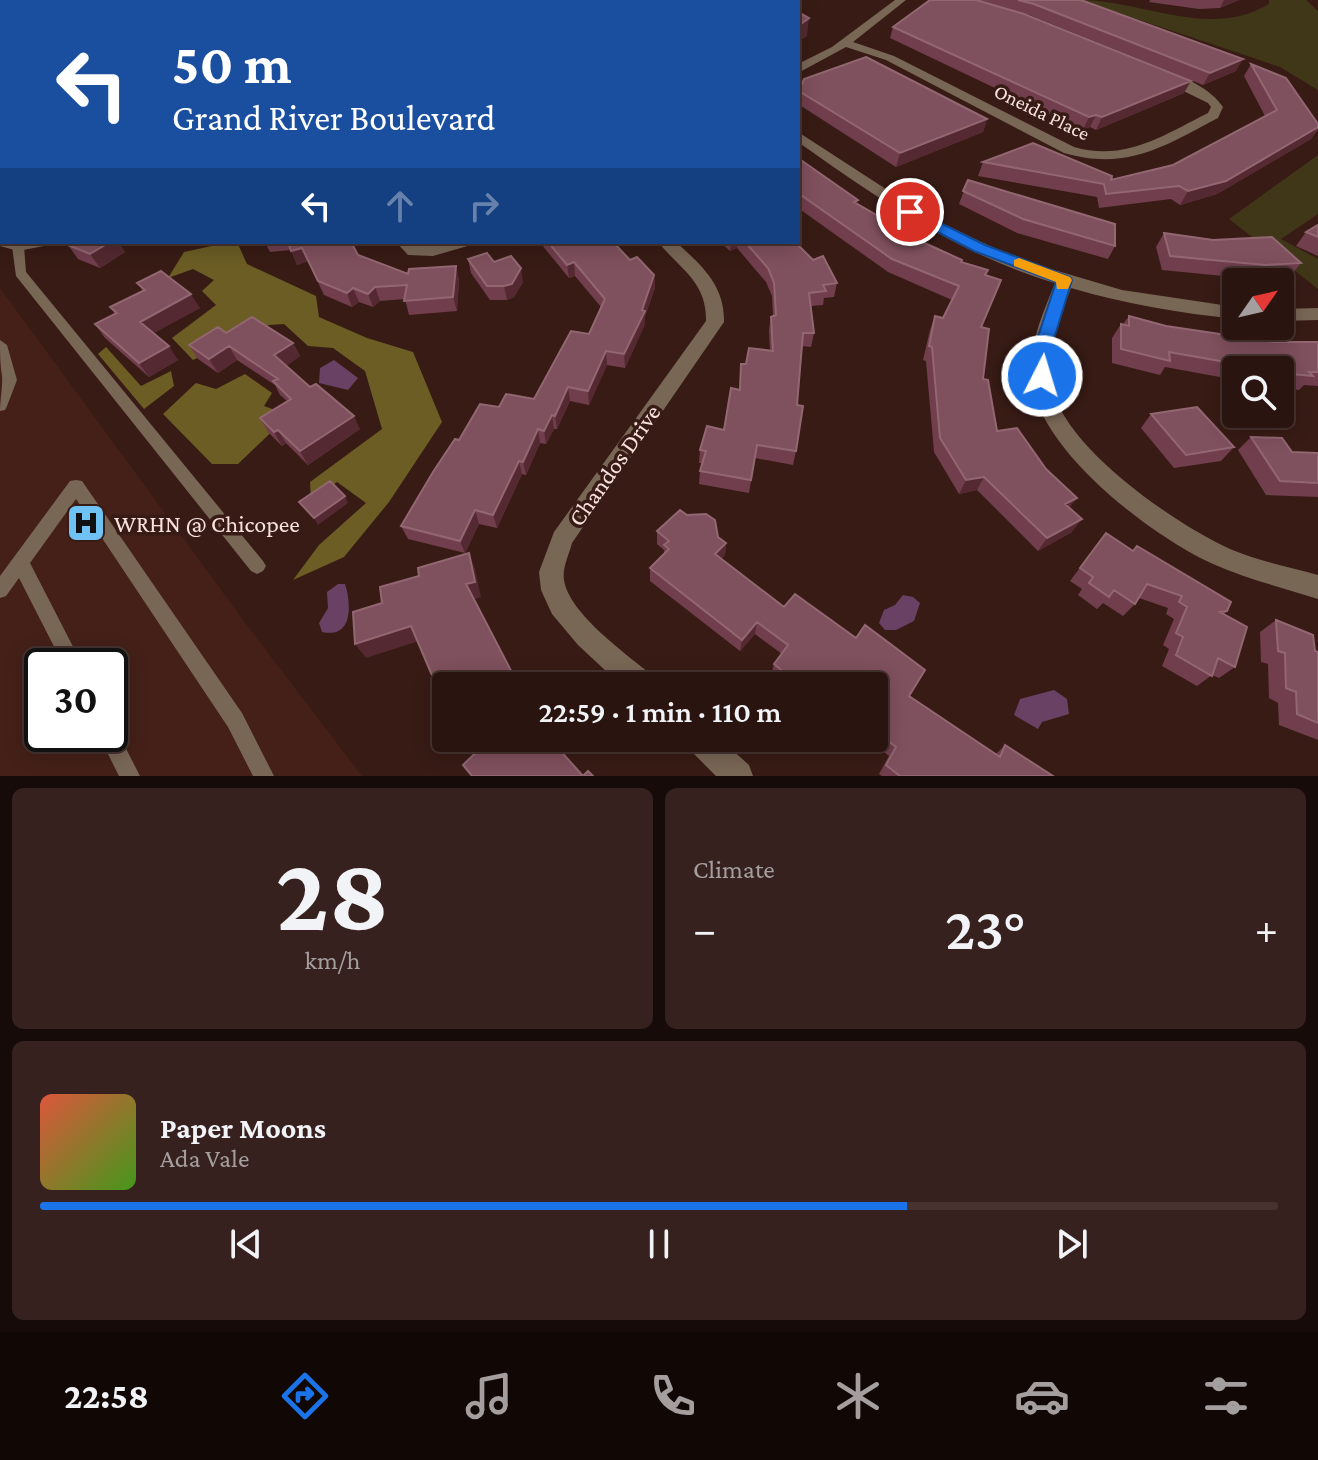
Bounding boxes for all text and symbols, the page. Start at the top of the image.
icon: left [40,32,144,136]
text: 50 m [172,33,292,95]
street label: Oneida Place [991,79,1093,145]
text: Grand River Boulevard [172,98,495,138]
pin [876,178,944,246]
icon: left [294,184,338,228]
icon: ahead [378,184,422,228]
icon: right [462,184,506,228]
icon: arrive [888,190,932,234]
north arrow [1222,268,1294,340]
map controls [1222,268,1294,428]
position arrow [1000,334,1084,418]
button: search [1222,356,1294,428]
street label: Chandos Drive [562,399,666,531]
hospital icon: WRHN @ Chicopee [65,502,107,544]
place label: WRHN @ Chicopee [114,510,300,537]
speed limit sign: 30 [24,648,128,752]
text: 22:59 · 1 min · 110 m [538,695,782,728]
text: 28 [276,836,389,951]
text: Climate [693,855,775,884]
text: 23° [945,895,1026,962]
text: − [693,905,716,953]
text: + [1255,905,1278,953]
text: km/h [304,946,361,975]
text: Paper Moons [160,1111,326,1144]
text: Ada Vale [160,1144,249,1173]
icon: previous [224,1222,268,1266]
icon: pause [637,1222,681,1266]
icon: next [1050,1222,1094,1266]
icon: directions [277,1368,333,1424]
icon: music [461,1368,517,1424]
icon: phone [645,1368,701,1424]
icon: climate [830,1368,886,1424]
icon: car [1014,1368,1070,1424]
icon: filters [1198,1368,1254,1424]
text: 22:58 [64,1376,149,1416]

